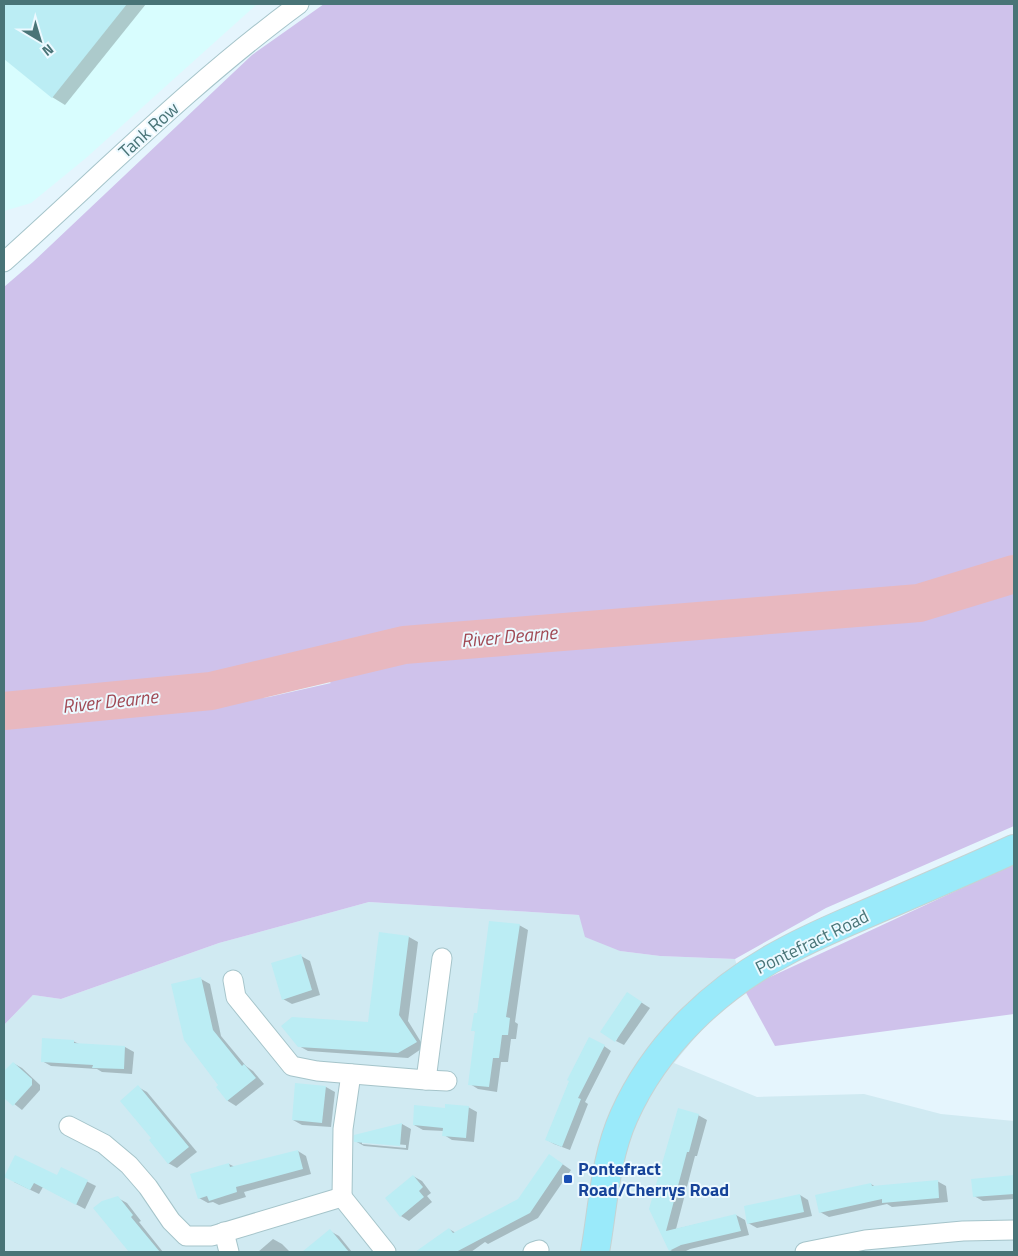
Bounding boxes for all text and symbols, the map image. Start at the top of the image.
north arrow [15,15,65,65]
text: N [38,39,59,62]
street label: Tank Row [112,95,185,164]
water label: River Dearne [460,617,559,654]
water label: River Dearne [61,681,160,720]
street label: Pontefract Road [750,902,873,981]
place label: Pontefract Road/Cherrys Road [578,1155,729,1203]
marker: Pontefract Road/Cherrys Road [562,1173,574,1185]

